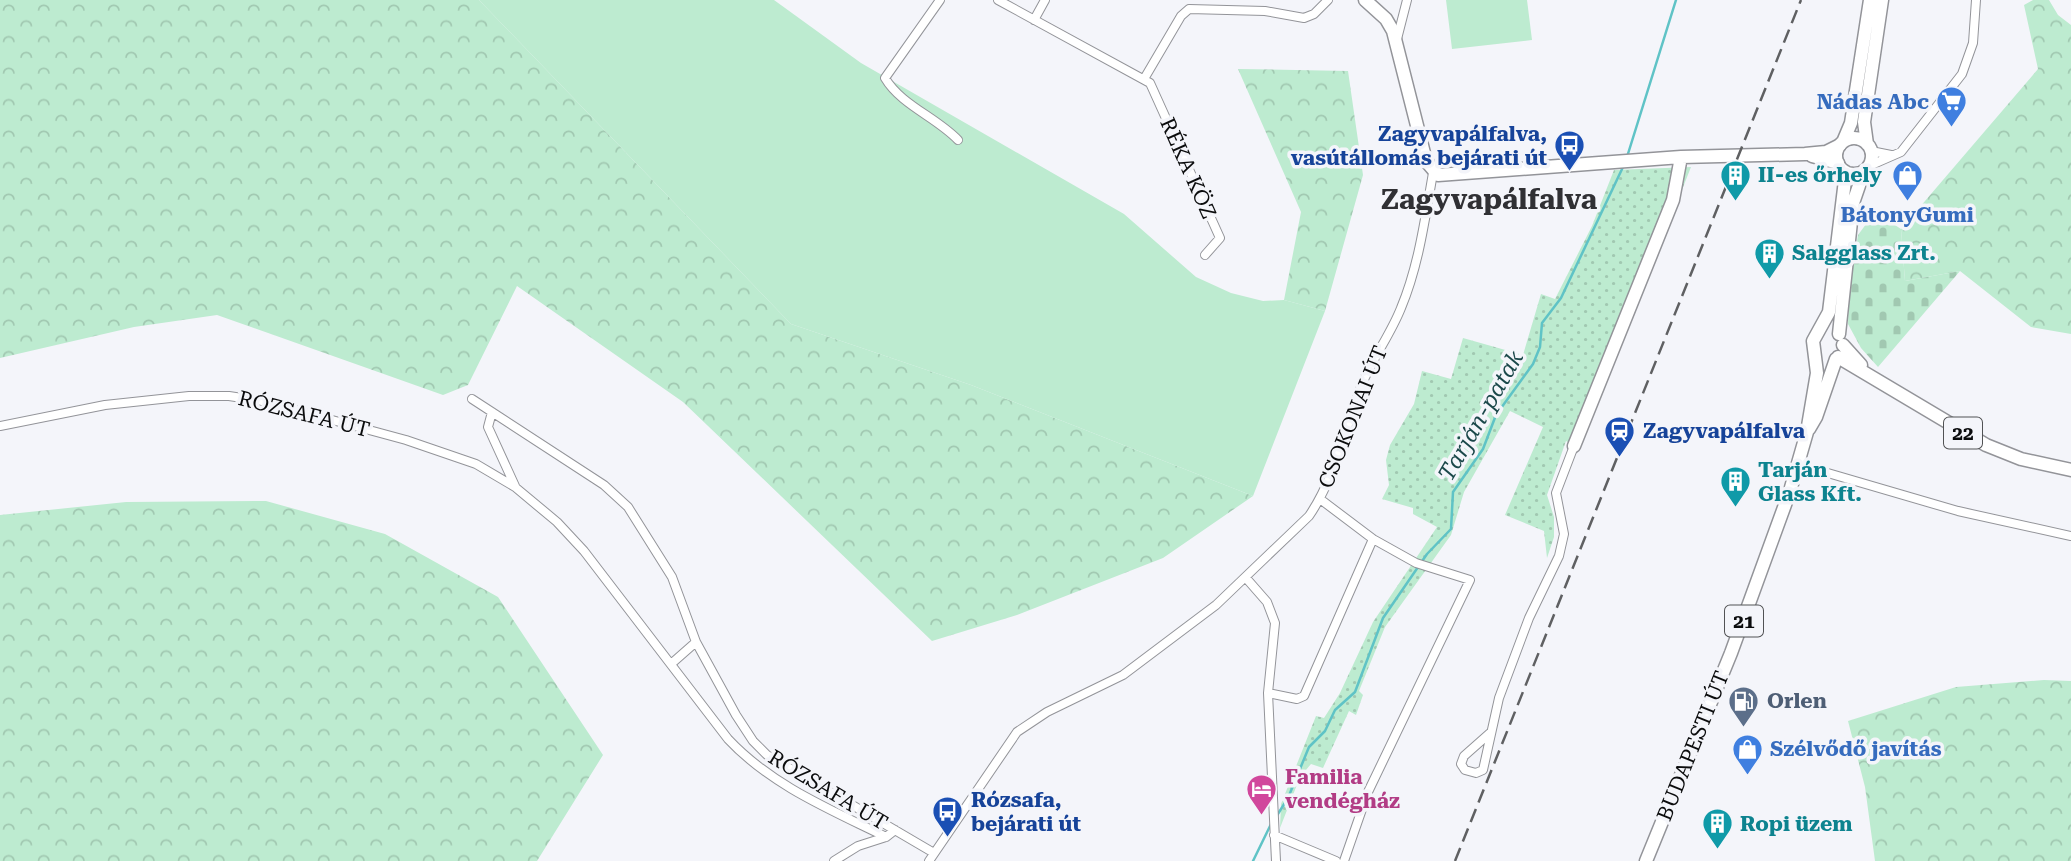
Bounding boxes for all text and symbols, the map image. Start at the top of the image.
supermarket icon: Nádas Abc [1935,85,1969,129]
place label: Nádas Abc [1817,90,1929,114]
street label: RÉKA KÖZ [1155,114,1222,222]
place label: Zagyvapálfalva, vasútállomás bejárati út [1291,122,1547,170]
bus stop icon: Zagyvapálfalva, vasútállomás bejárati út [1553,129,1587,173]
building icon: II-es őrhely [1718,158,1752,202]
shop icon: BátonyGumi [1890,158,1924,202]
place label: II-es őrhely [1758,163,1882,187]
district label: Zagyvapálfalva [1381,183,1598,216]
place label: BátonyGumi [1840,203,1974,227]
building icon: Salgglass Zrt. [1752,236,1786,280]
place label: Salgglass Zrt. [1792,241,1936,265]
street label: CSOKONAI ÚT [1313,342,1392,492]
water label: Tarján-patak [1433,346,1529,486]
street label: RÓZSAFA ÚT [236,385,372,442]
station icon: Zagyvapálfalva [1603,414,1637,458]
road number: 22 [1944,418,1982,448]
place label: Zagyvapálfalva [1643,419,1806,443]
place label: Tarján Glass Kft. [1758,458,1862,506]
building icon: Tarján Glass Kft. [1718,465,1752,509]
road number: 21 [1725,606,1763,636]
street label: BUDAPESTI ÚT [1651,667,1734,824]
fuel station icon: Orlen [1727,684,1761,728]
place label: Orlen [1767,689,1827,713]
shop icon: Szélvődő javítás [1730,732,1764,776]
place label: Szélvődő javítás [1770,737,1942,761]
street label: RÓZSAFA ÚT [764,744,892,835]
place label: Familia vendégház [1285,765,1400,813]
hotel icon: Familia vendégház [1245,772,1279,816]
place label: Rózsafa, bejárati út [971,788,1081,836]
bus stop icon: Rózsafa, bejárati út [931,795,965,839]
building icon: Ropi üzem [1700,807,1734,851]
place label: Ropi üzem [1740,812,1852,836]

